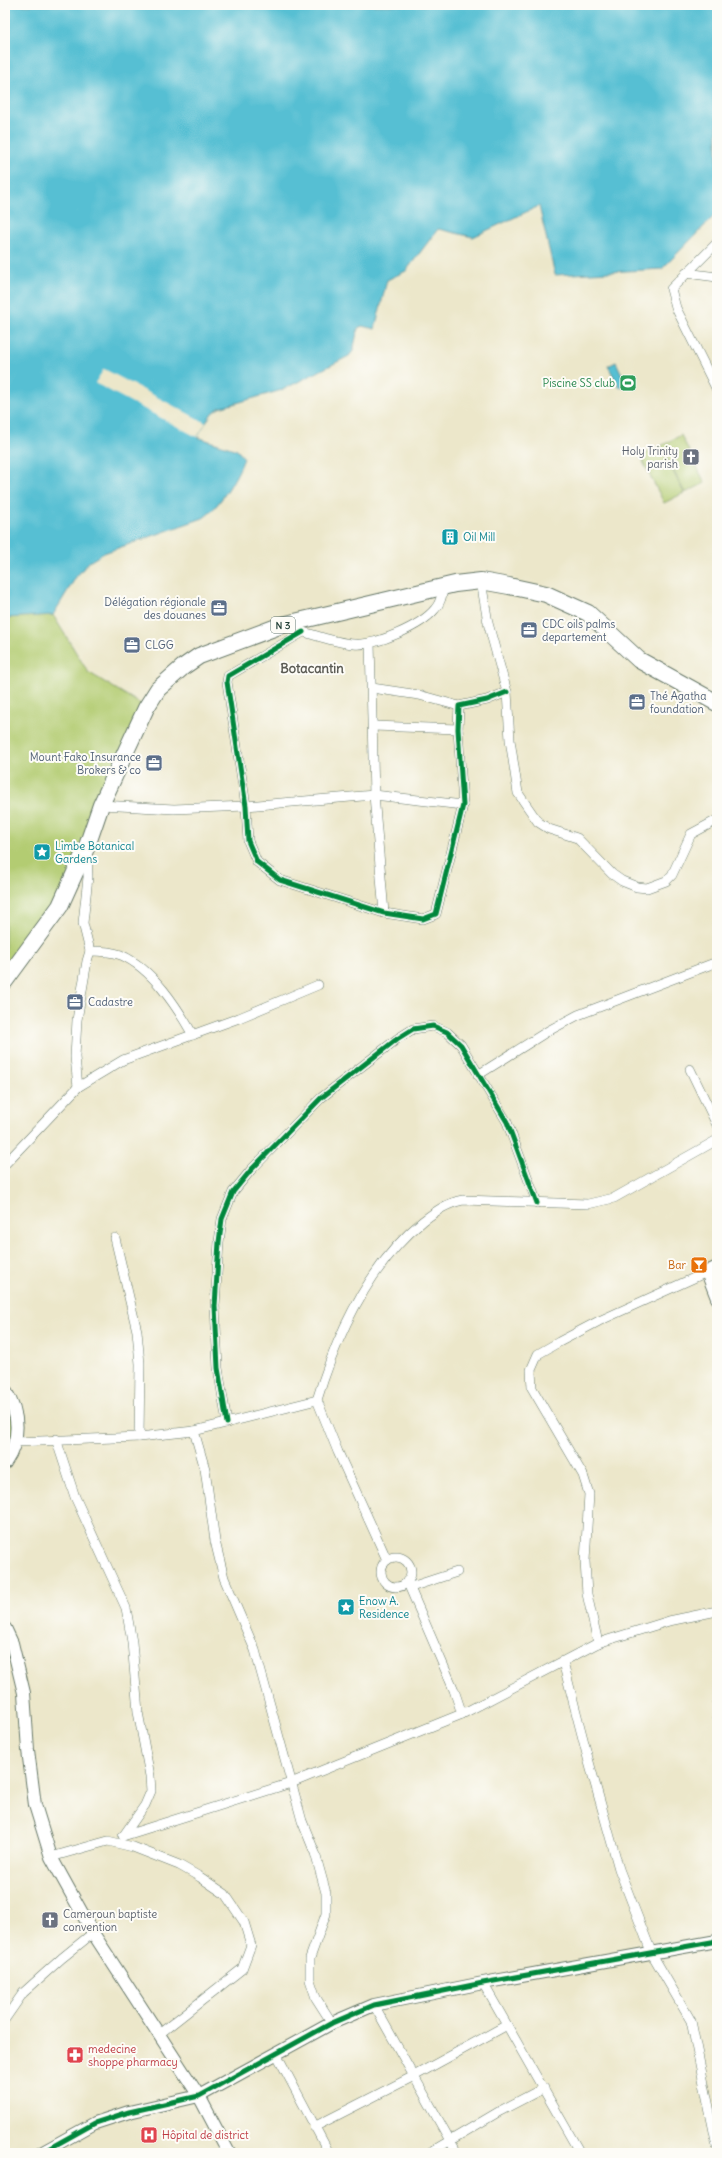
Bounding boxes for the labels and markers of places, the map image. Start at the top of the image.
sports icon: Piscine SS club [618,373,638,393]
place label: Piscine SS club [543,376,615,390]
place label: Holy Trinity parish [622,444,678,471]
church icon: Holy Trinity parish [681,447,701,467]
building icon: Oil Mill [440,527,460,547]
place label: Oil Mill [463,530,495,544]
place label: Délégation régionale des douanes [104,595,206,622]
office icon: Délégation régionale des douanes [209,598,229,618]
place label: CDC oils palms departement [542,617,615,644]
office icon: CDC oils palms departement [519,620,539,640]
office icon: CLGG [122,635,142,655]
place label: CLGG [145,638,174,652]
place label: Thé Agatha foundation [650,689,706,716]
office icon: Thé Agatha foundation [627,692,647,712]
place label: Mount Fako Insurance Brokers & co [30,750,141,777]
office icon: Mount Fako Insurance Brokers & co [144,753,164,773]
place label: Limbe Botanical Gardens [55,839,134,866]
place icon: Limbe Botanical Gardens [32,842,52,862]
office icon: Cadastre [65,992,85,1012]
place label: Cadastre [88,995,133,1009]
bar icon: Bar [689,1255,709,1275]
place label: Bar [668,1258,687,1272]
place label: Enow A. Residence [359,1594,409,1621]
place icon: Enow A. Residence [336,1597,356,1617]
place label: Cameroun baptiste convention [63,1907,157,1934]
church icon: Cameroun baptiste convention [40,1910,60,1930]
place label: medecine shoppe pharmacy [88,2042,178,2069]
pharmacy icon: medecine shoppe pharmacy [65,2045,85,2065]
hospital icon: Hôpital de district [139,2125,159,2145]
place label: Hôpital de district [162,2128,249,2142]

